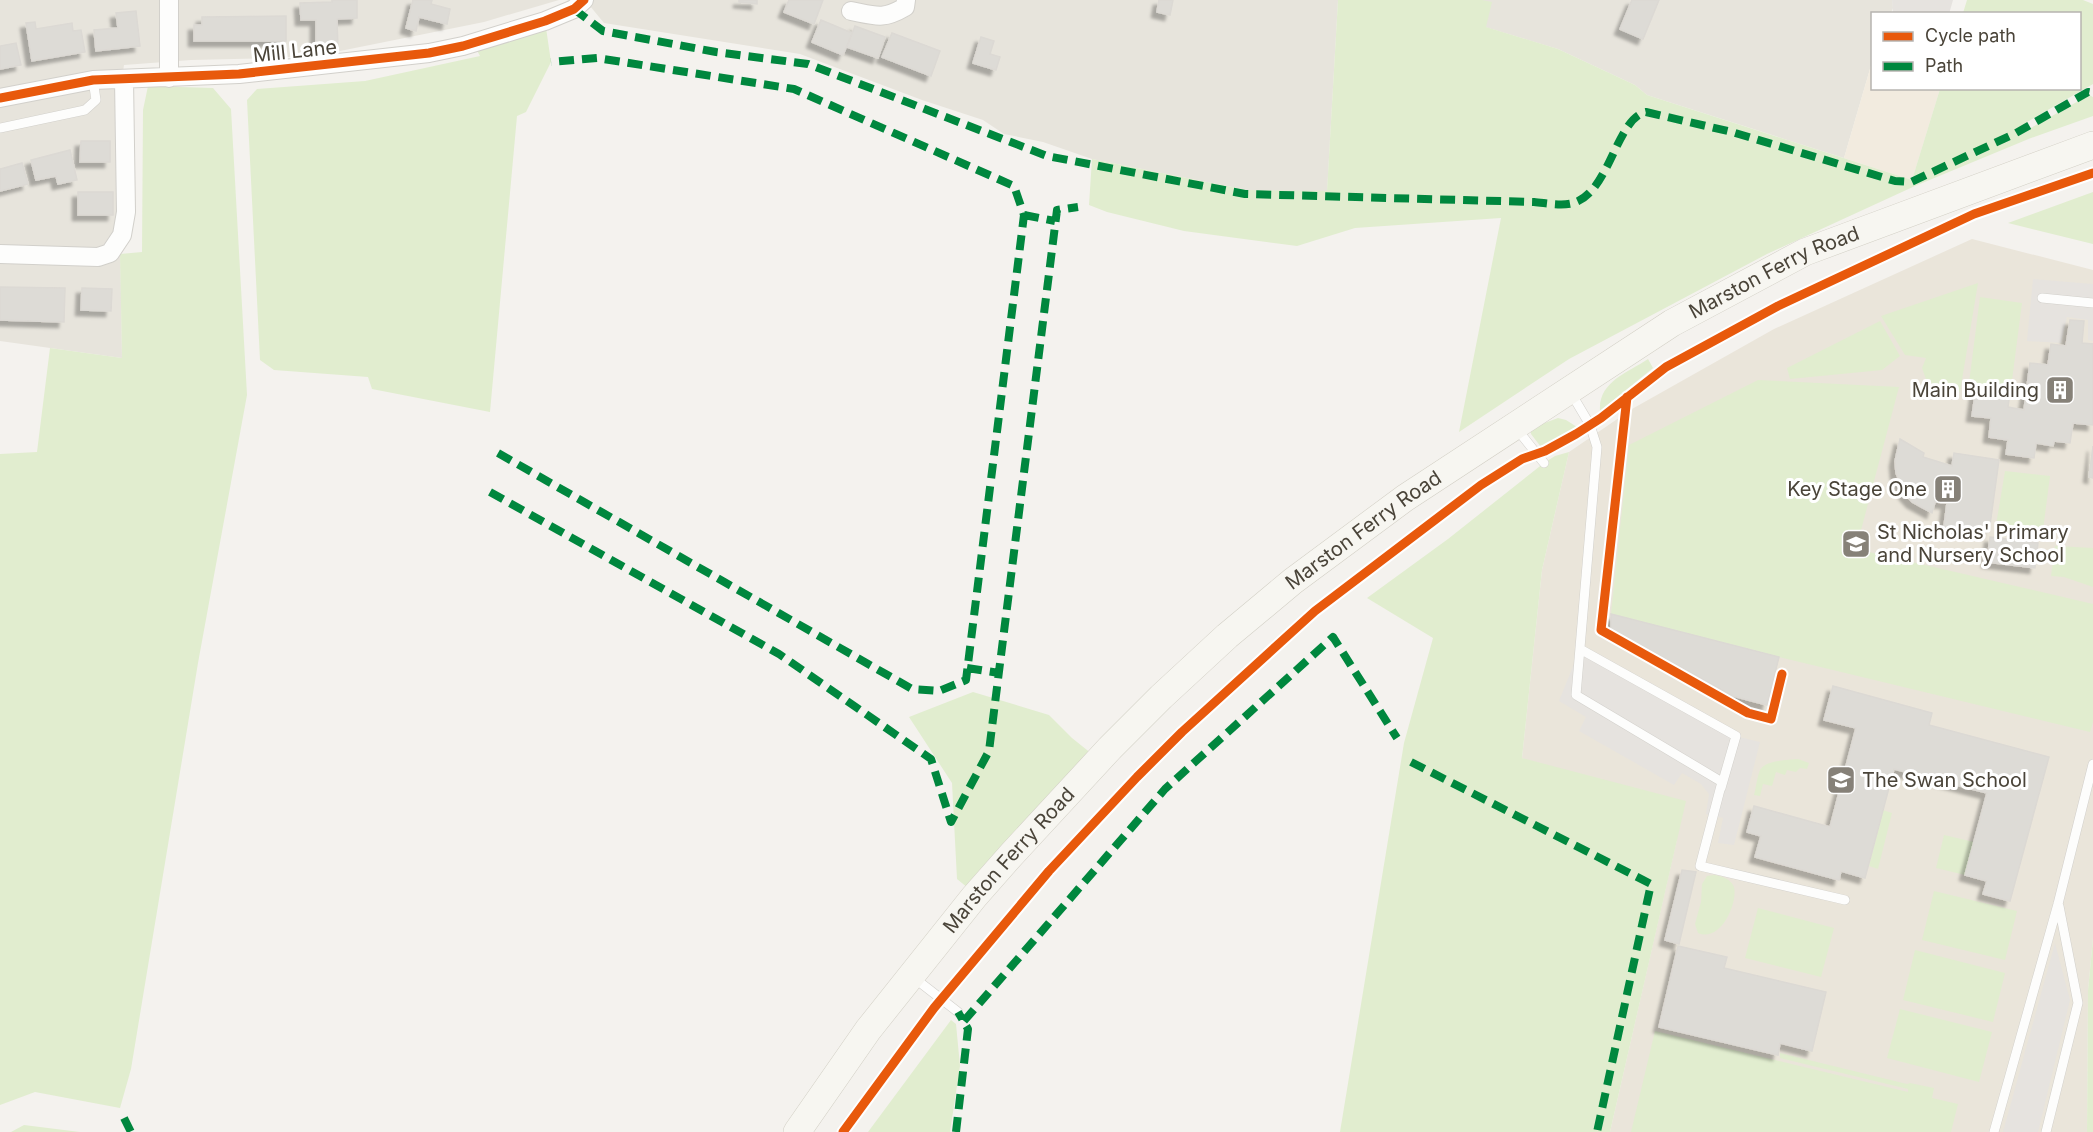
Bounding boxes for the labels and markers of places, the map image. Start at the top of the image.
building icon: Main Building [2044,374,2076,406]
place label: Main Building [1912,378,2039,402]
building icon: Key Stage One [1932,473,1964,505]
place label: Key Stage One [1787,477,1927,501]
place label: St Nicholas' Primary and Nursery School [1877,520,2069,567]
school or university icon: St Nicholas' Primary and Nursery School [1840,528,1872,560]
school or university icon: The Swan School [1825,764,1857,796]
place label: The Swan School [1862,768,2027,792]

